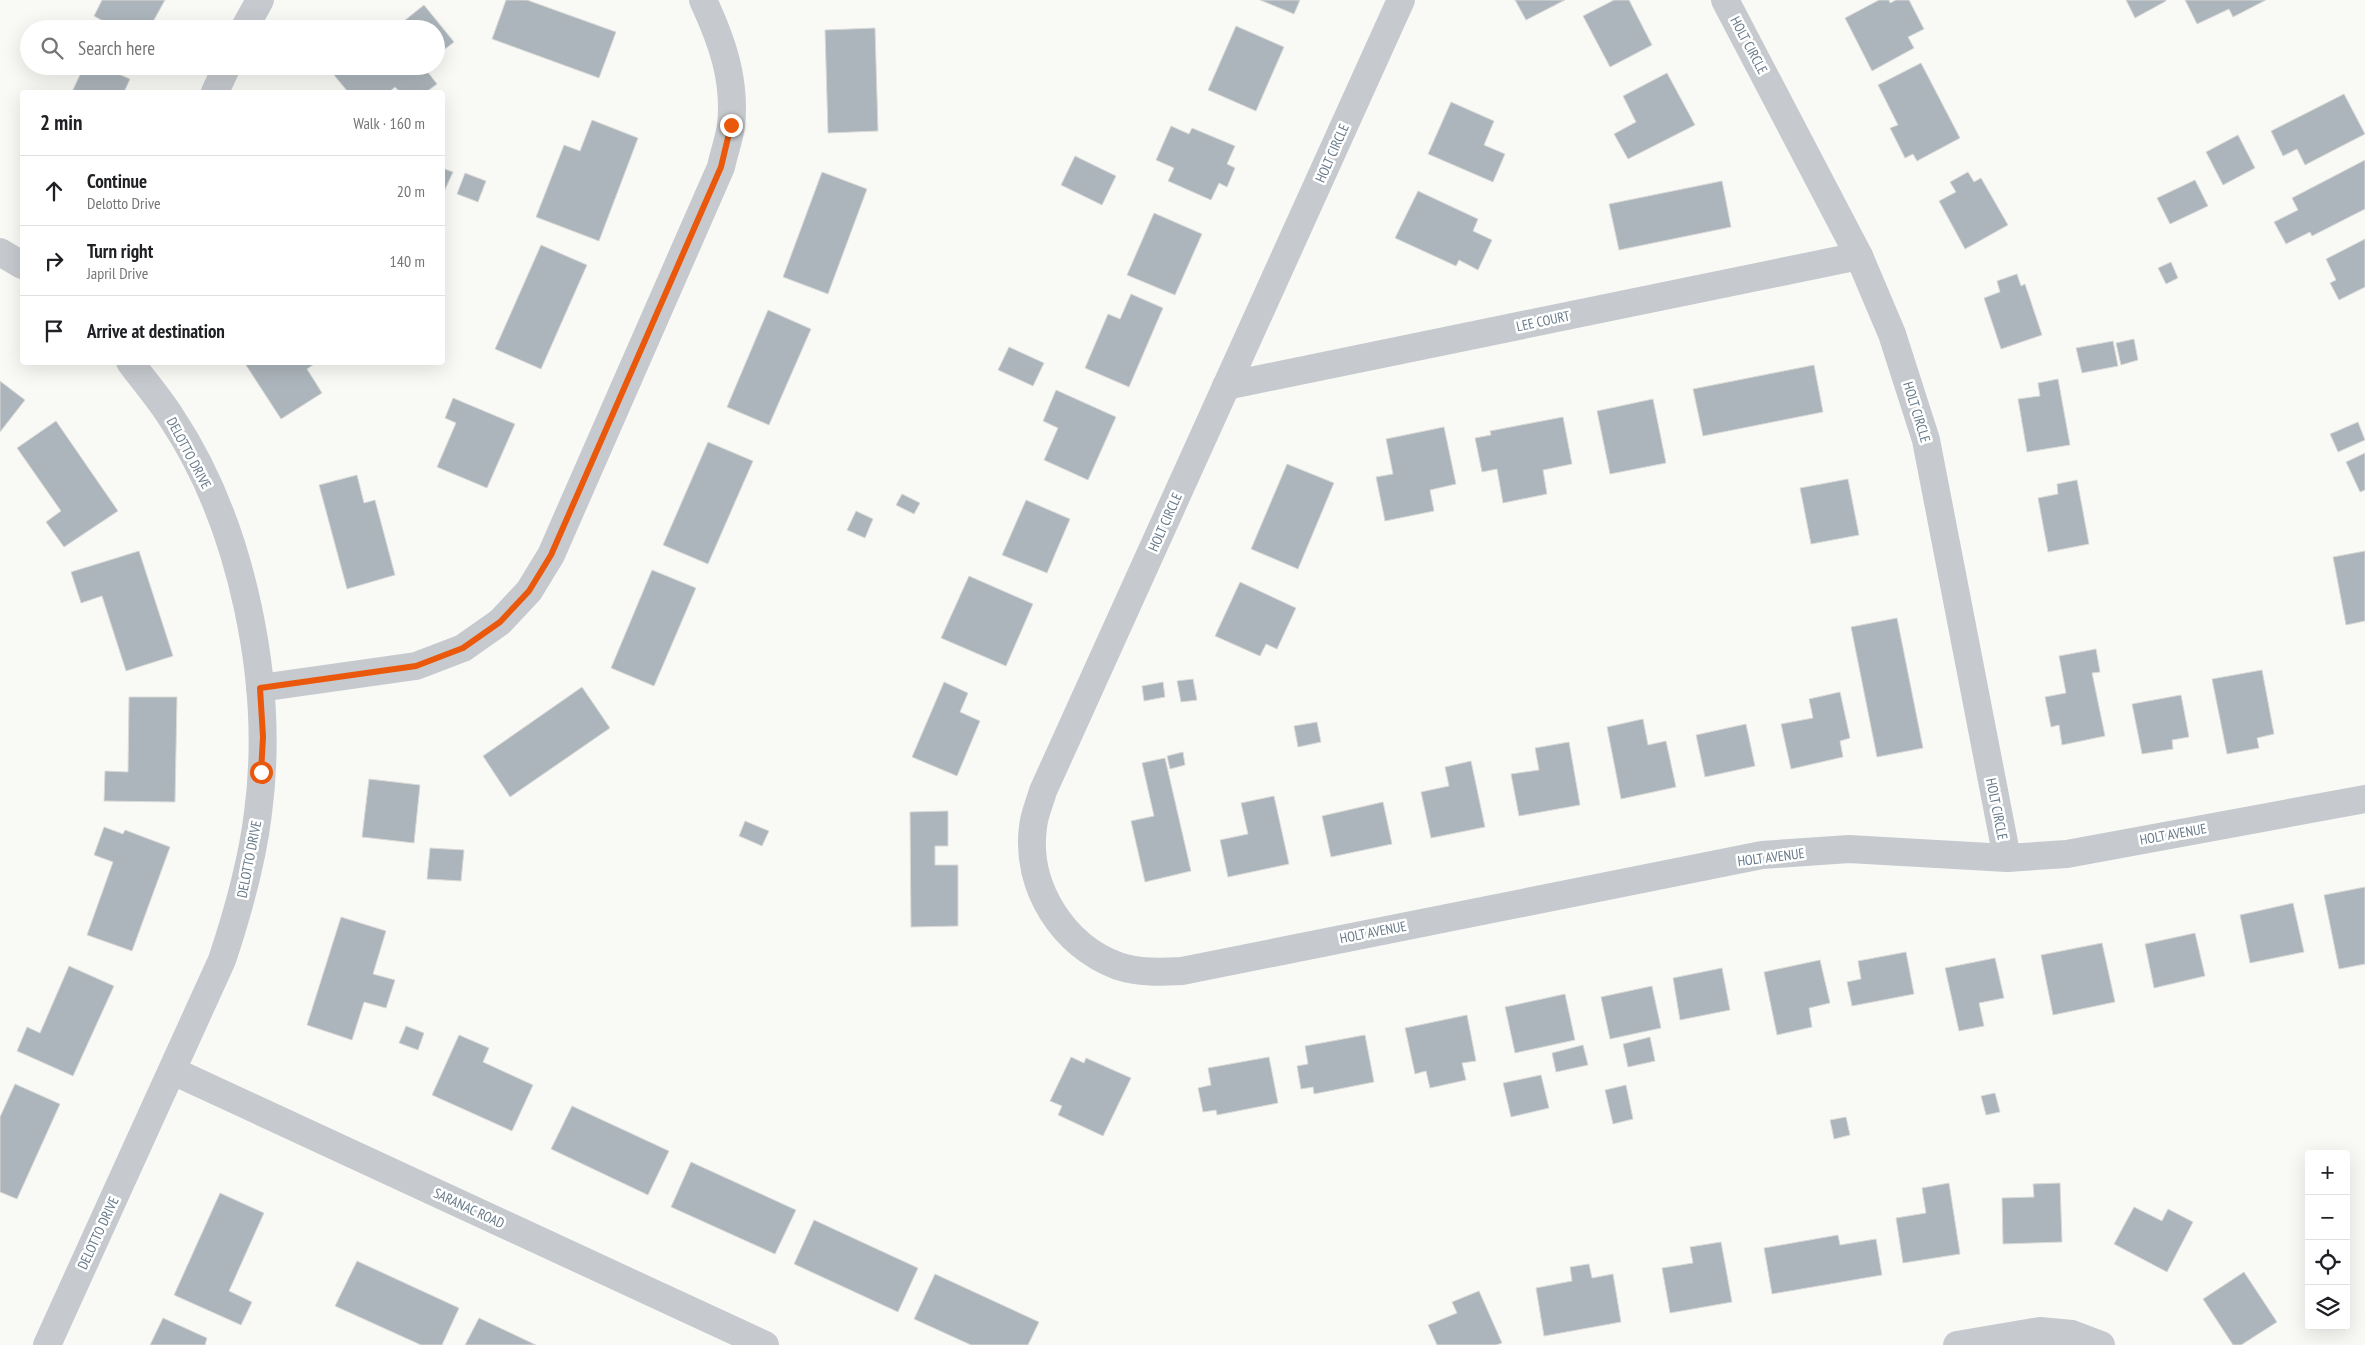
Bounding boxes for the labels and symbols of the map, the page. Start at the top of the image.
street label: HOLT CIRCLE [1726,13,1772,77]
route end [720,114,743,137]
street label: HOLT CIRCLE [1311,121,1353,185]
street label: LEE COURT [1515,306,1572,335]
street label: HOLT CIRCLE [1899,379,1935,445]
street label: DELOTTO DRIVE [163,414,215,492]
street label: HOLT CIRCLE [1144,490,1186,554]
route start [250,761,273,784]
street label: HOLT CIRCLE [1982,777,2012,841]
street label: DELOTTO DRIVE [233,819,265,899]
street label: HOLT AVENUE [2138,819,2208,849]
street label: HOLT AVENUE [1736,844,1806,870]
street label: HOLT AVENUE [1338,917,1408,947]
street label: SARANAC ROAD [431,1184,507,1232]
street label: DELOTTO DRIVE [73,1194,123,1272]

